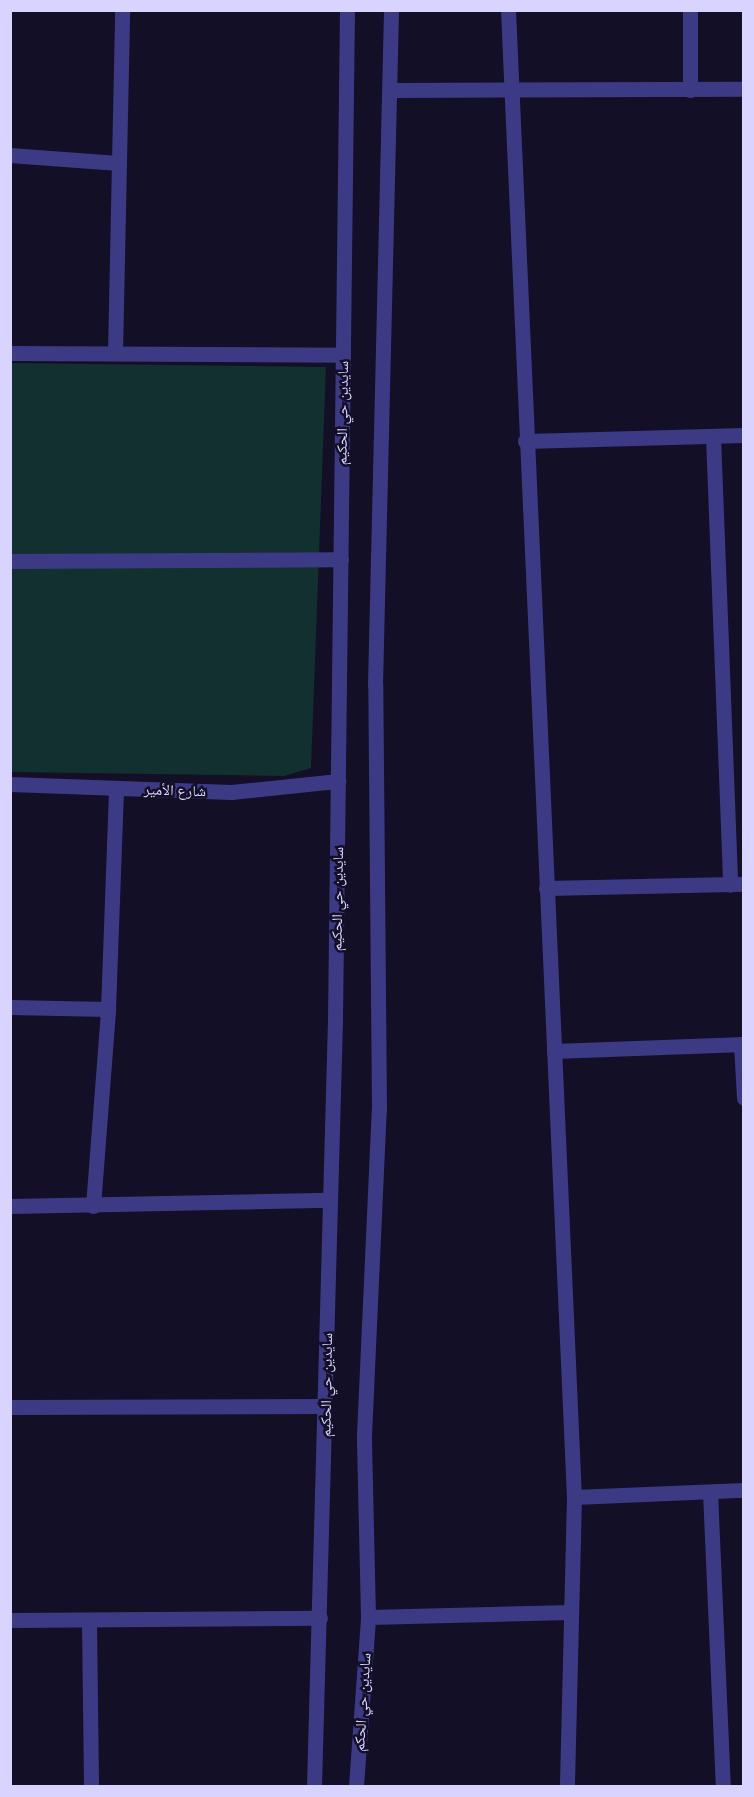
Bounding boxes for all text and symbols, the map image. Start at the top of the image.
street label: سايدين حي الحكيم [332,361,352,465]
street label: شارع الأمير [144,780,206,800]
street label: سايدين حي الحكيم [327,847,347,951]
street label: سايدين حي الحكيم [316,1333,336,1437]
street label: سايدين حي الحكم [350,1652,374,1752]

